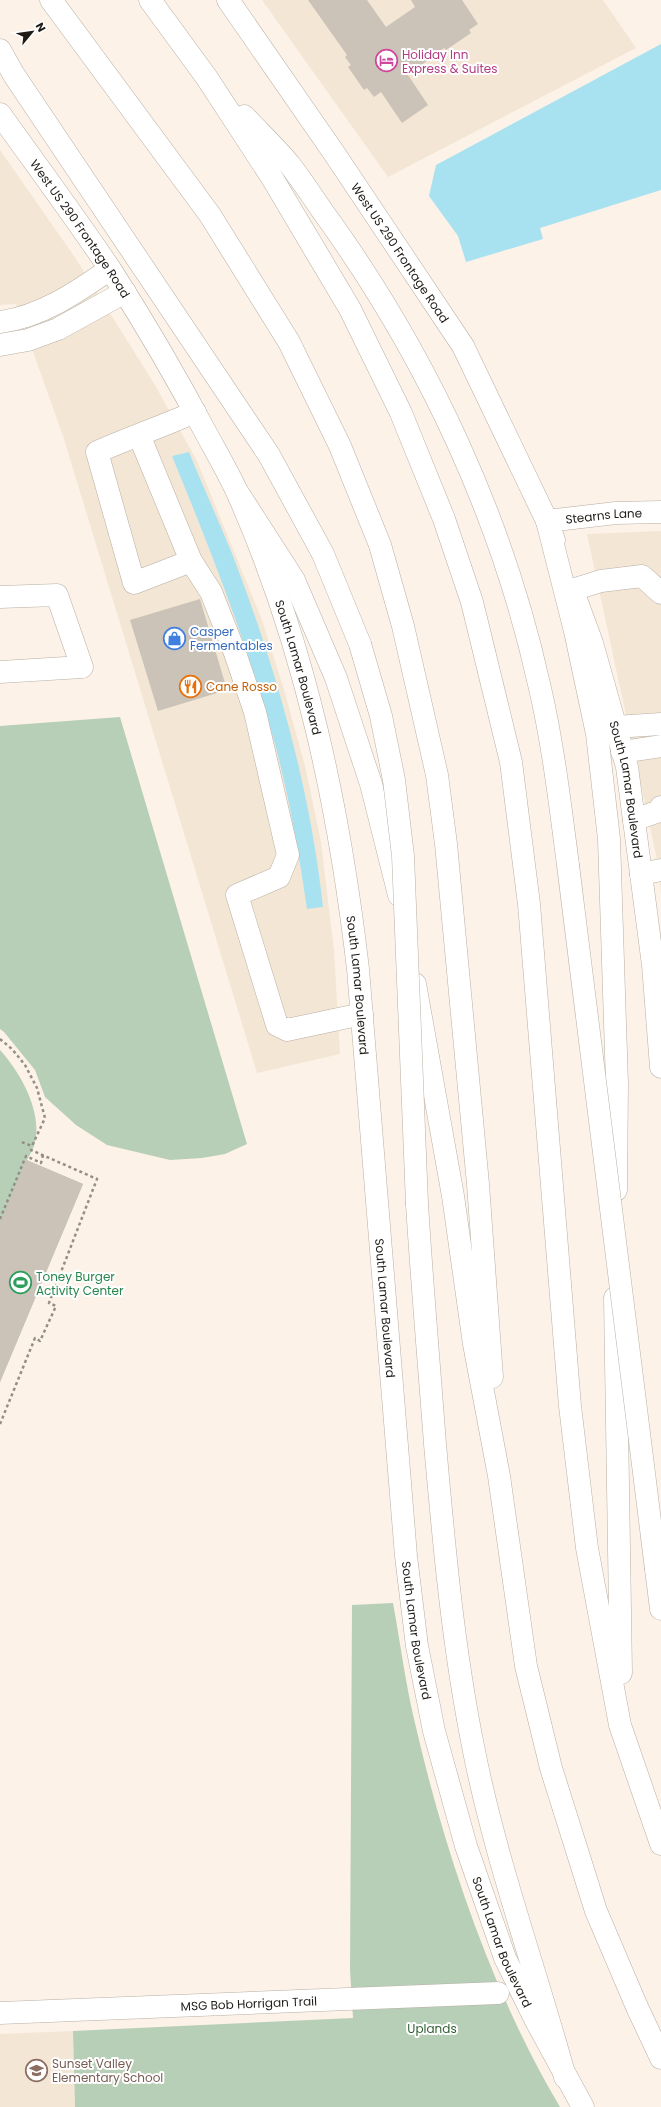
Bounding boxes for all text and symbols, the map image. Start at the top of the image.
north arrow [12,12,52,52]
text: N [32,20,50,35]
place label: Holiday Inn Express & Suites [402,46,498,77]
hotel icon: Holiday Inn Express & Suites [374,48,400,74]
street label: West US 290 Frontage Road [27,156,135,301]
street label: West US 290 Frontage Road [348,179,454,326]
street label: Stearns Lane [564,504,642,527]
street label: South Lamar Boulevard [271,598,326,737]
place label: Casper Fermentables [190,623,273,654]
shop icon: Casper Fermentables [162,625,188,651]
restaurant icon: Cane Rosso [177,673,203,699]
place label: Cane Rosso [206,678,277,695]
street label: South Lamar Boulevard [606,719,647,859]
street label: South Lamar Boulevard [343,915,373,1055]
street label: South Lamar Boulevard [372,1238,400,1378]
place label: Toney Burger Activity Center [36,1268,124,1299]
sports icon: Toney Burger Activity Center [8,1270,34,1296]
street label: South Lamar Boulevard [398,1560,436,1701]
street label: South Lamar Boulevard [469,1874,536,2010]
street label: MSG Bob Horrigan Trail [180,1992,317,2014]
park label: Uplands [407,2020,457,2037]
place label: Sunset Valley Elementary School [52,2055,163,2086]
school or university icon: Sunset Valley Elementary School [24,2057,50,2083]

